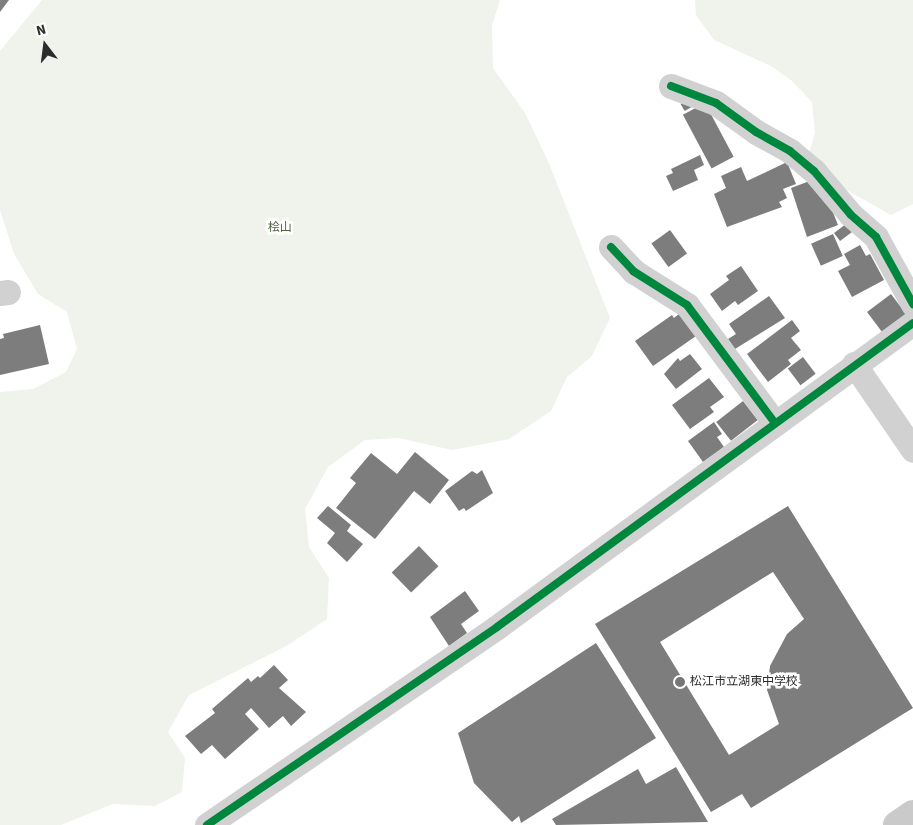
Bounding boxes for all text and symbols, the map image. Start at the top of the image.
north arrow [20,20,70,70]
text: N [34,20,48,41]
park label: 桧山 [268,221,292,235]
place label: 松江市立湖東中学校 [690,675,798,689]
marker: 松江市立湖東中学校 [674,676,686,688]

